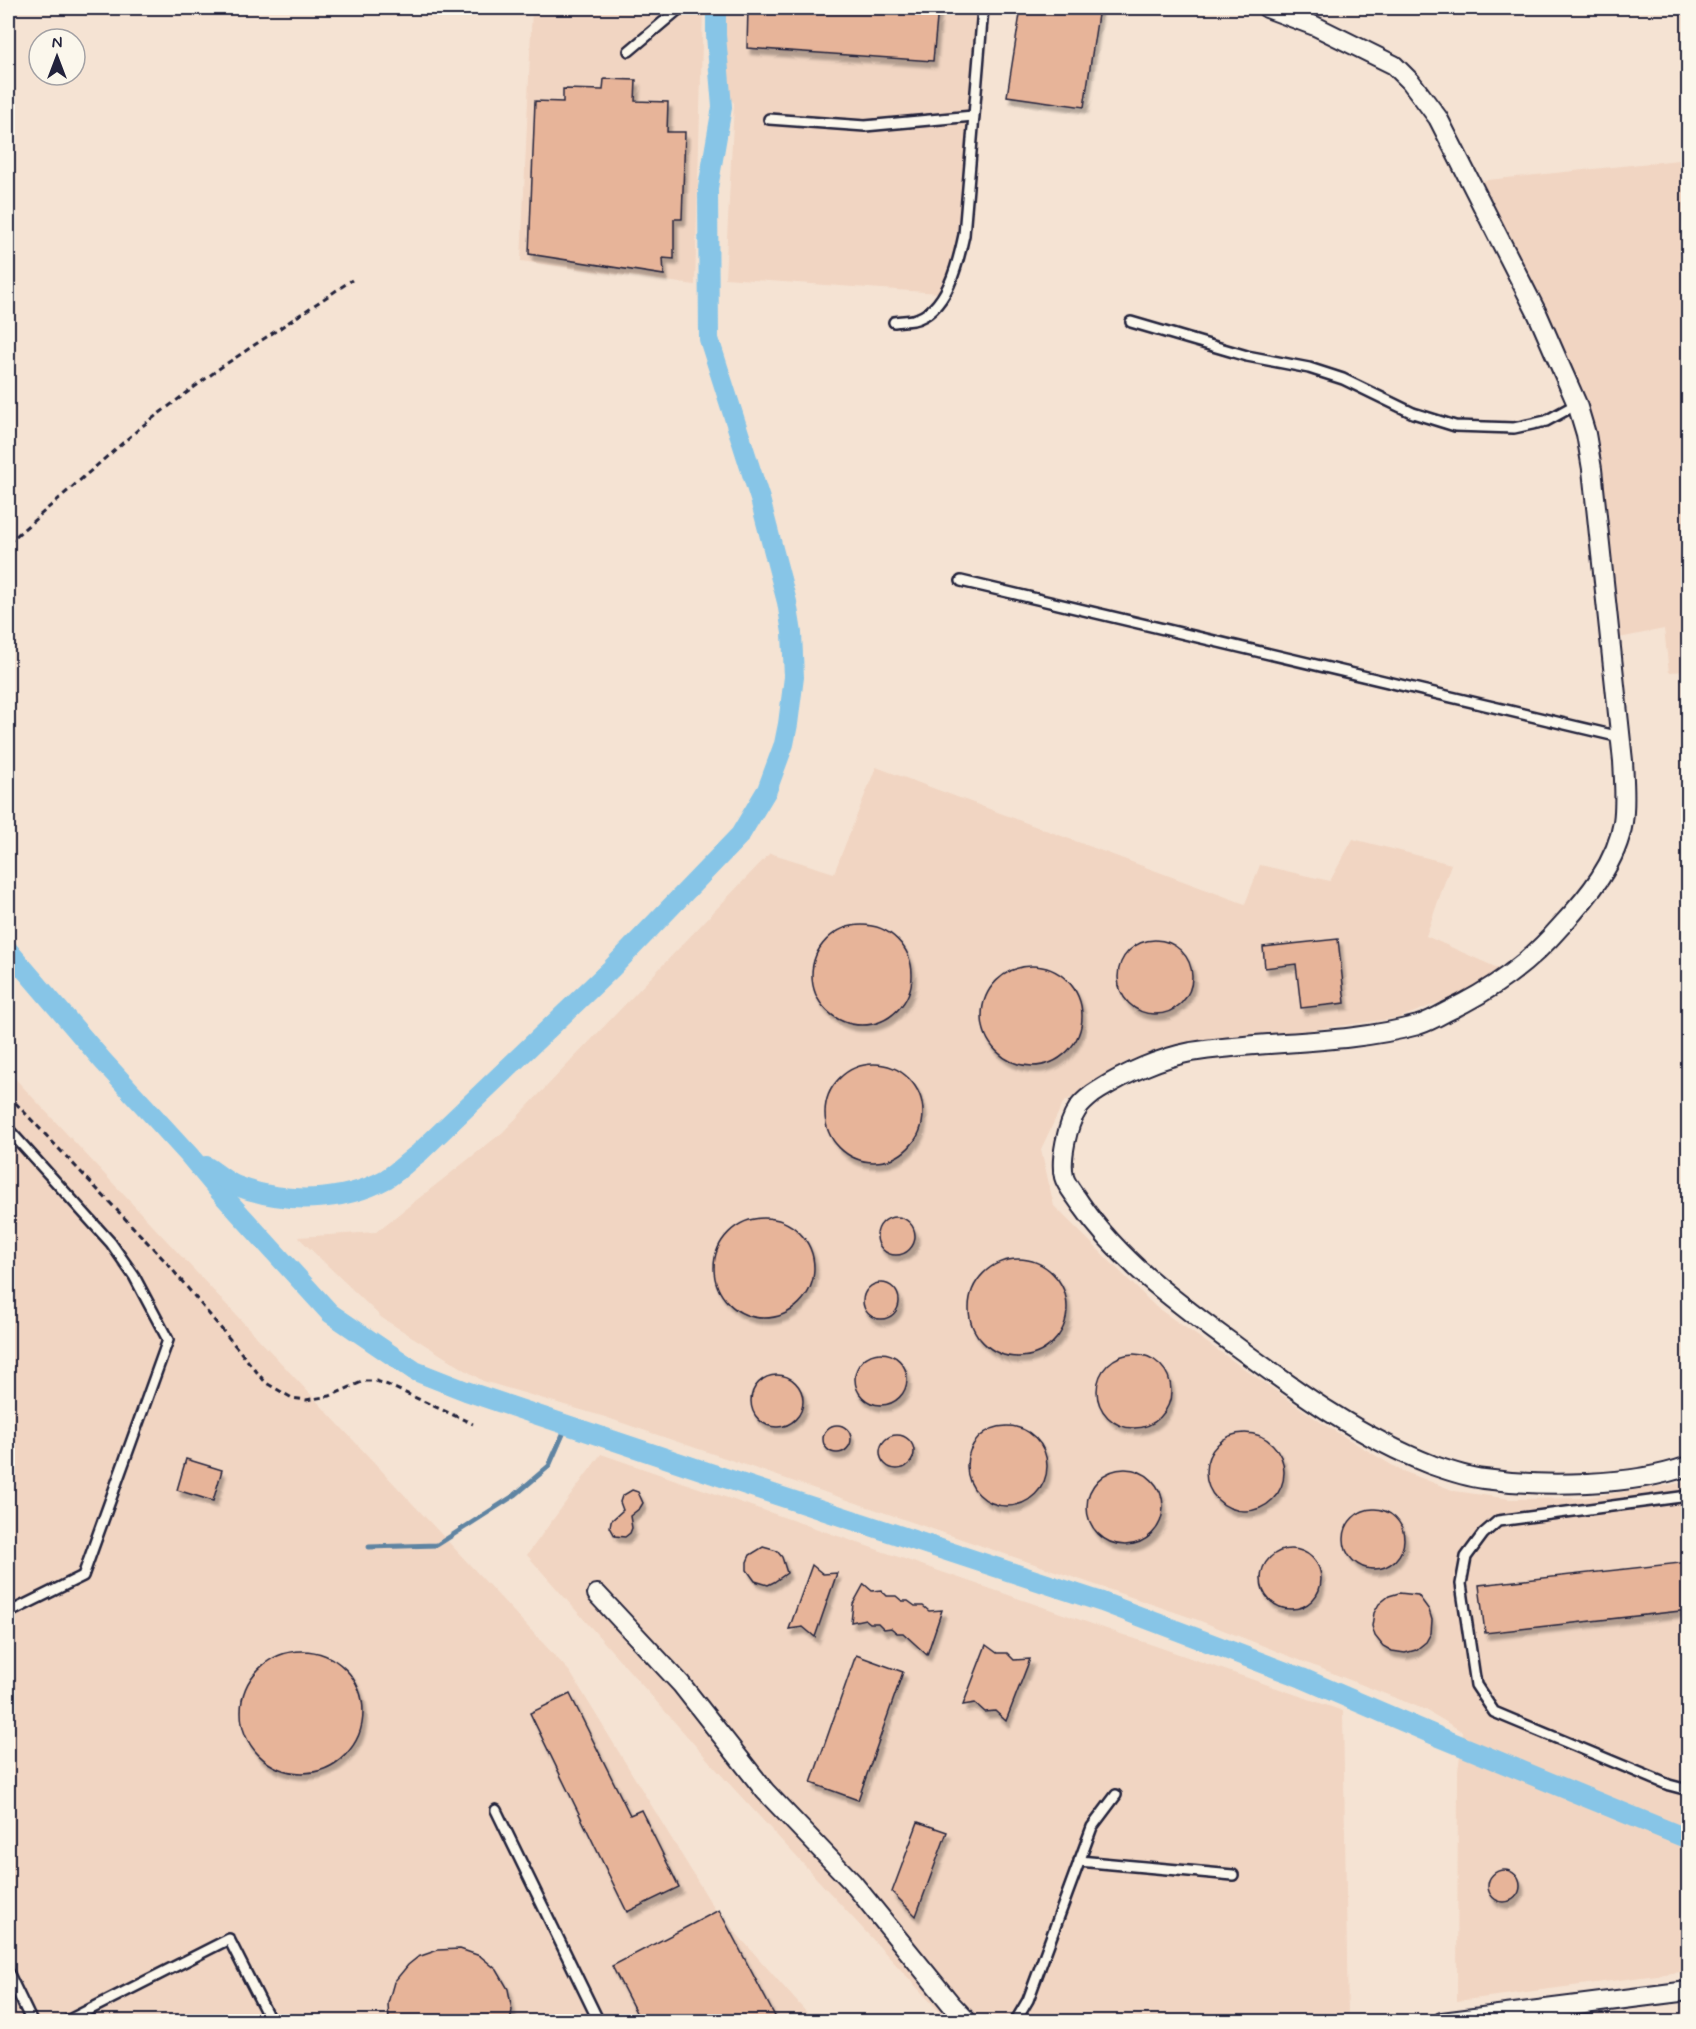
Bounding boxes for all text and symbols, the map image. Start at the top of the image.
north arrow [27,27,87,87]
text: N [52,33,62,54]

